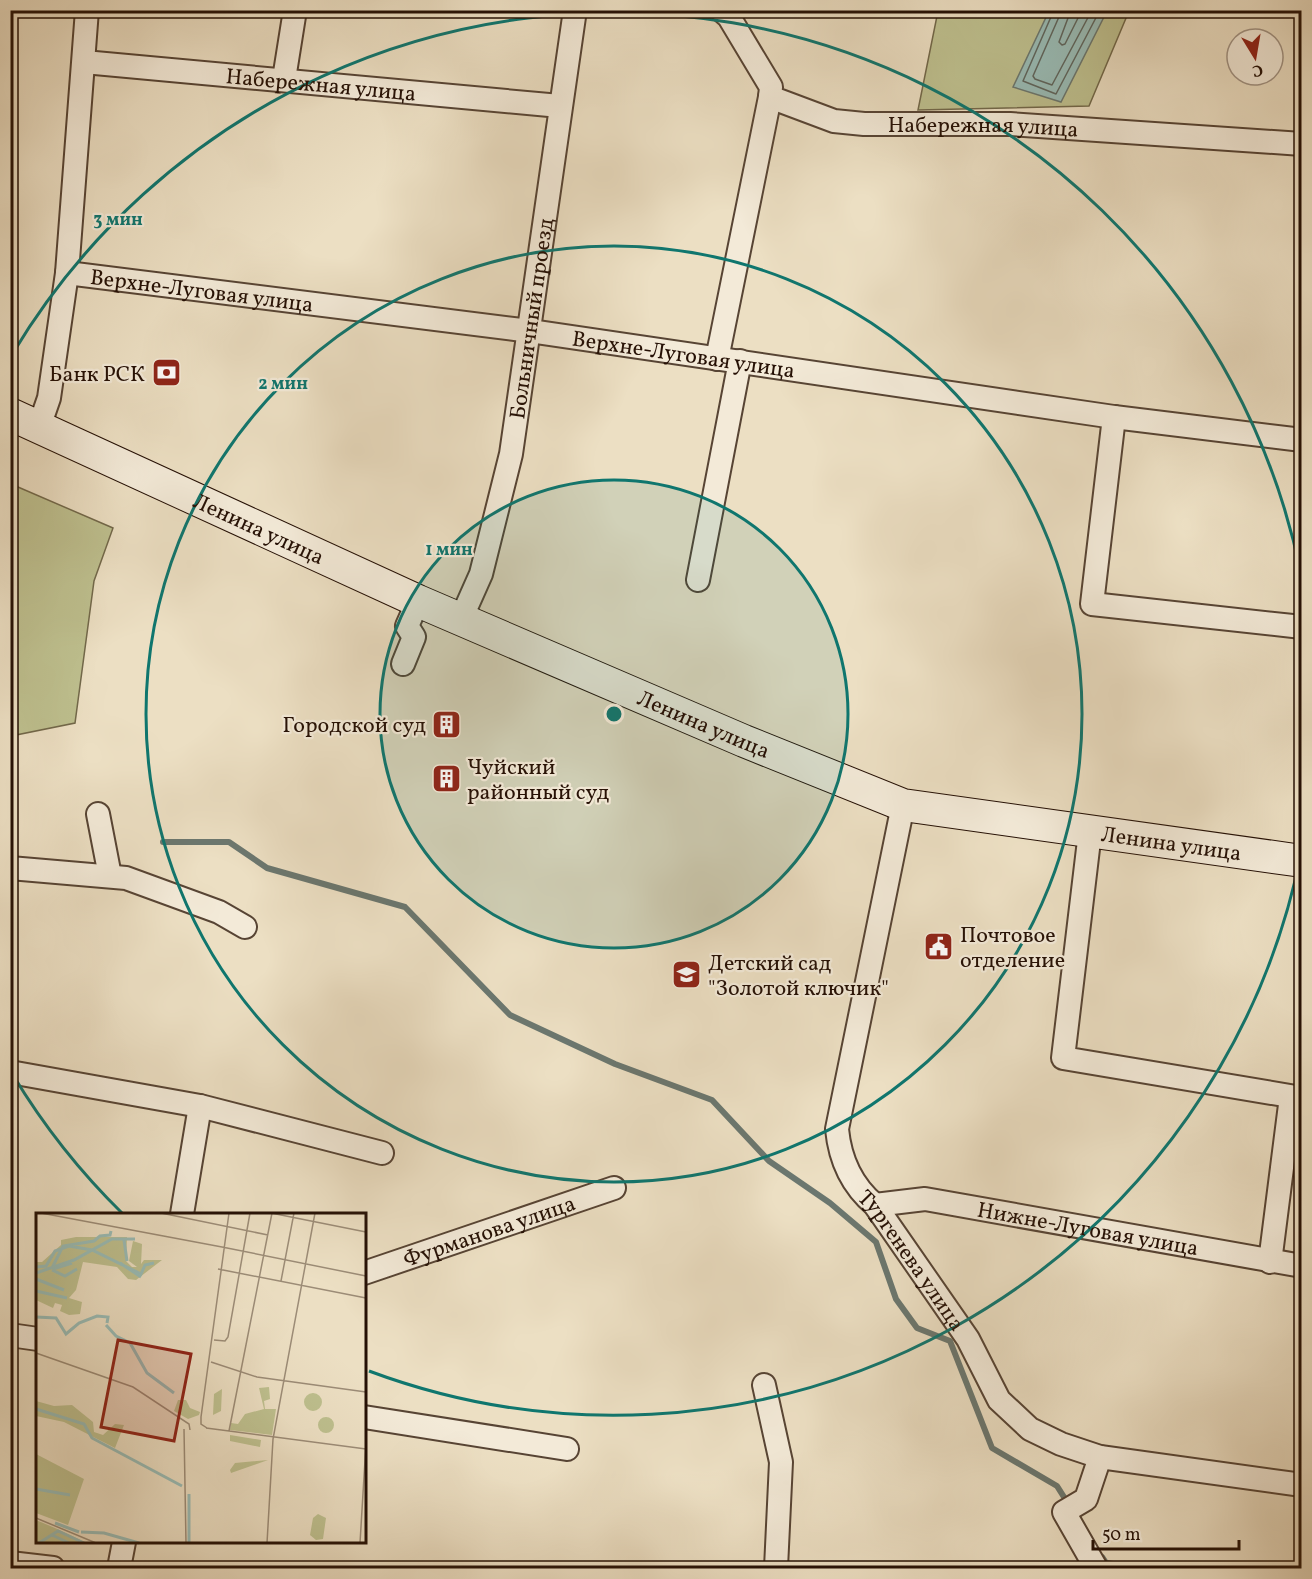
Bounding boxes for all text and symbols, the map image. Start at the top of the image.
north arrow [1225,27,1285,87]
text: С [1250,58,1265,82]
street label: Набережная улица [224,62,417,111]
street label: Набережная улица [888,111,1079,147]
text: 3 мин [93,208,143,233]
street label: Больничный проезд [503,216,563,421]
street label: Верхне-Луговая улица [88,263,315,322]
street label: Верхне-Луговая улица [570,324,797,388]
bank icon: Банк РСК [150,357,182,389]
place label: Банк РСК [49,360,145,391]
text: 2 мин [258,372,308,397]
street label: Ленина улица [187,487,329,574]
text: 1 мин [425,538,473,563]
street label: Ленина улица [632,684,774,768]
centre of rings [604,704,624,724]
building icon: Городской суд [431,708,463,740]
place label: Городской суд [282,711,427,742]
place label: Чуйский районный суд [467,753,610,809]
building icon: Чуйский районный суд [430,763,462,795]
street label: Ленина улица [1099,820,1243,870]
place label: Почтовое отделение [960,921,1065,977]
public building icon: Почтовое отделение [923,931,955,963]
place label: Детский сад "Золотой ключик" [708,949,889,1005]
school or university icon: Детский сад "Золотой ключик" [671,959,703,991]
street label: Тургенева улица [849,1184,971,1338]
street label: Фурманова улица [399,1189,580,1277]
street label: Нижне-Луговая улица [974,1196,1201,1265]
inset map [36,1213,366,1543]
scale bar [1093,1513,1238,1551]
text: 50 m [1102,1523,1141,1548]

